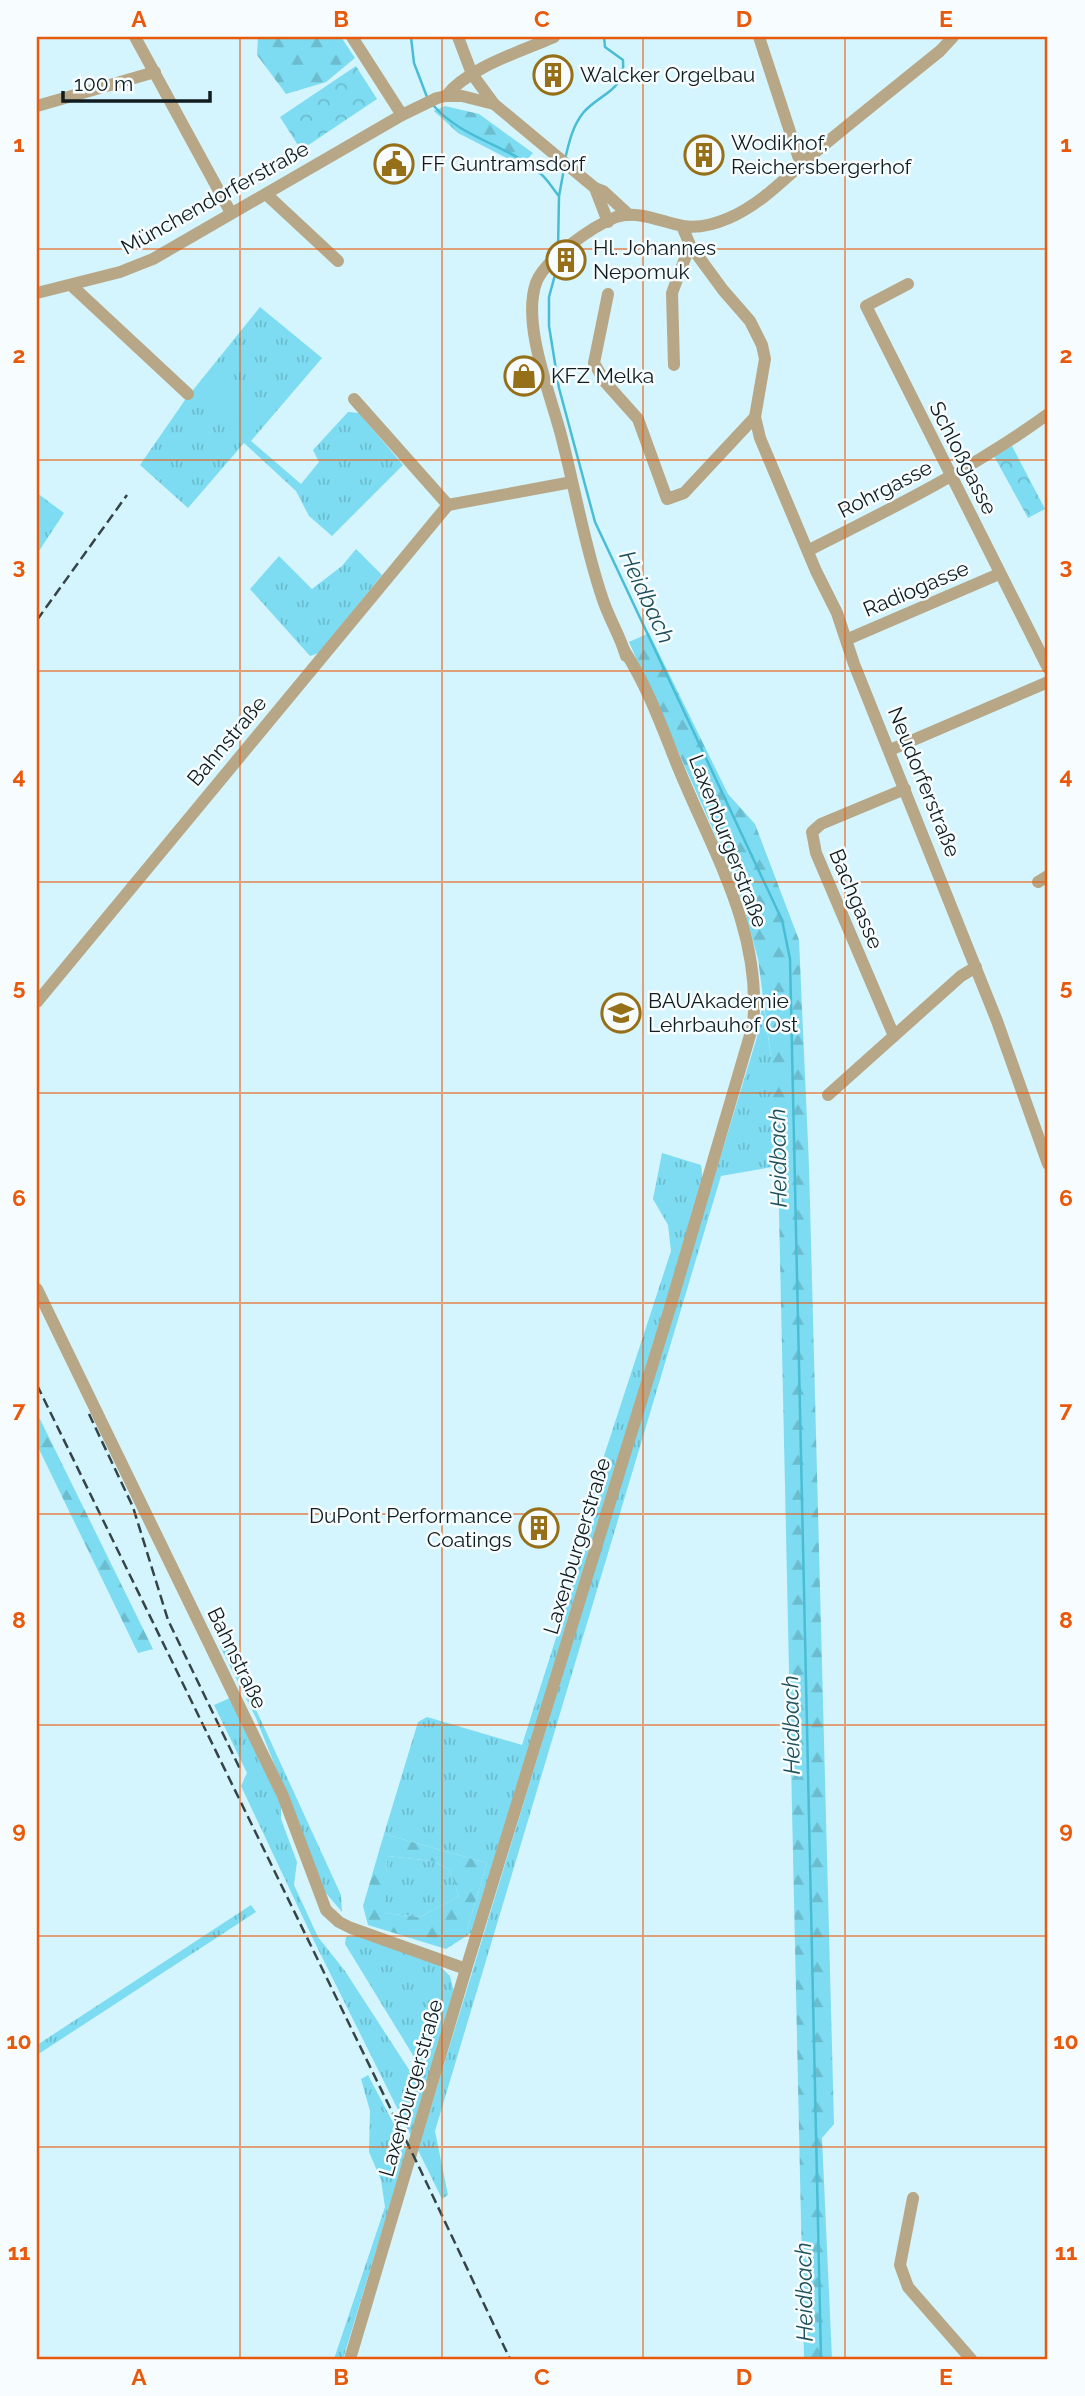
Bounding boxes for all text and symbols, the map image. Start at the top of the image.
text: A [131,5,147,32]
text: B [333,5,349,32]
text: C [534,5,550,32]
text: D [736,5,752,32]
text: E [939,5,953,32]
building icon: Walcker Orgelbau [532,54,574,96]
scale bar [63,60,210,104]
place label: Walcker Orgelbau [580,62,755,87]
text: 100 m [74,71,133,96]
text: 1 [13,130,25,157]
place label: Wodikhof, Reichersbergerhof [731,130,912,179]
text: 1 [1060,130,1072,157]
building icon: Wodikhof, Reichersbergerhof [683,134,725,176]
street label: Münchendorferstraße [117,136,313,260]
public building icon: FF Guntramsdorf [373,143,415,185]
place label: FF Guntramsdorf [421,151,586,176]
place label: Hl. Johannes Nepomuk [593,235,716,284]
building icon: Hl. Johannes Nepomuk [545,239,587,281]
text: 2 [13,341,25,368]
text: 2 [1060,341,1072,368]
shop icon: KFZ Melka [503,355,545,397]
place label: KFZ Melka [551,363,654,388]
street label: Schloßgasse [924,397,1003,518]
street label: Rohrgasse [834,454,936,523]
water label: Heidbach [614,546,681,648]
text: 3 [13,552,25,579]
text: 3 [1060,552,1072,579]
street label: Radiogasse [859,555,972,622]
street label: Bahnstraße [182,691,271,791]
street label: Neudorferstraße [883,703,966,861]
street label: Laxenburgerstraße [684,751,773,931]
text: 4 [12,762,26,789]
text: 4 [1059,762,1073,789]
street label: Bachgasse [824,845,889,953]
text: 5 [13,973,26,1000]
text: 5 [1060,973,1073,1000]
place label: BAUAkademie Lehrbauhof Ost [648,988,798,1037]
school or university icon: BAUAkademie Lehrbauhof Ost [600,992,642,1034]
water label: Heidbach [763,1108,792,1208]
text: 6 [12,1184,26,1211]
text: 6 [1059,1184,1073,1211]
text: 7 [13,1395,26,1422]
text: 7 [1060,1395,1073,1422]
street label: Laxenburgerstraße [538,1455,615,1637]
place label: DuPont Performance Coatings [309,1503,512,1552]
building icon: DuPont Performance Coatings [518,1507,560,1549]
street label: Bahnstraße [202,1603,273,1713]
text: 8 [12,1606,26,1633]
text: 8 [1059,1606,1073,1633]
water label: Heidbach [776,1675,805,1775]
text: 9 [12,1816,26,1843]
text: 9 [1059,1816,1073,1843]
street label: Laxenburgerstraße [373,1996,448,2179]
text: 10 [6,2027,32,2054]
text: 10 [1053,2027,1079,2054]
text: 11 [8,2238,30,2265]
text: 11 [1055,2238,1077,2265]
water label: Heidbach [789,2242,818,2342]
text: A [131,2363,147,2390]
text: B [333,2363,349,2390]
text: C [534,2363,550,2390]
text: D [736,2363,752,2390]
text: E [939,2363,953,2390]

